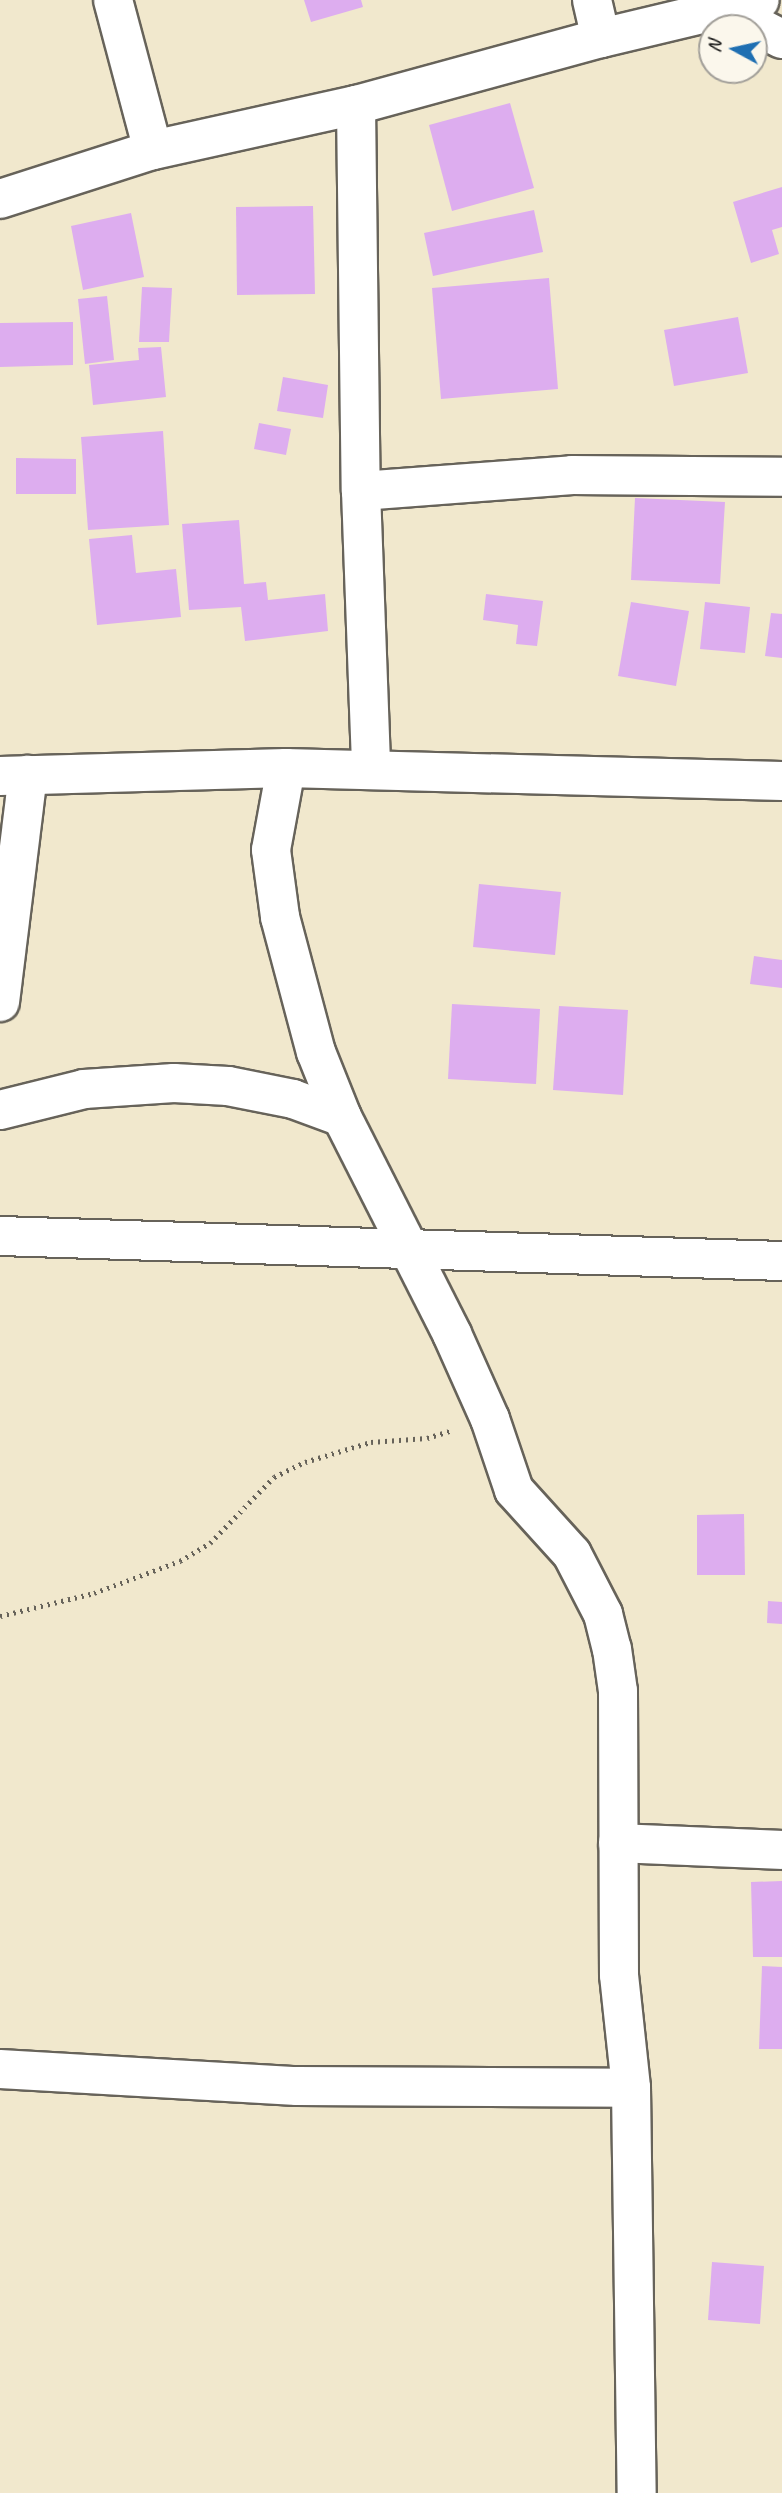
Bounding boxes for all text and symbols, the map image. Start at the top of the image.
north arrow [698,14,768,84]
text: N [701,39,727,54]

